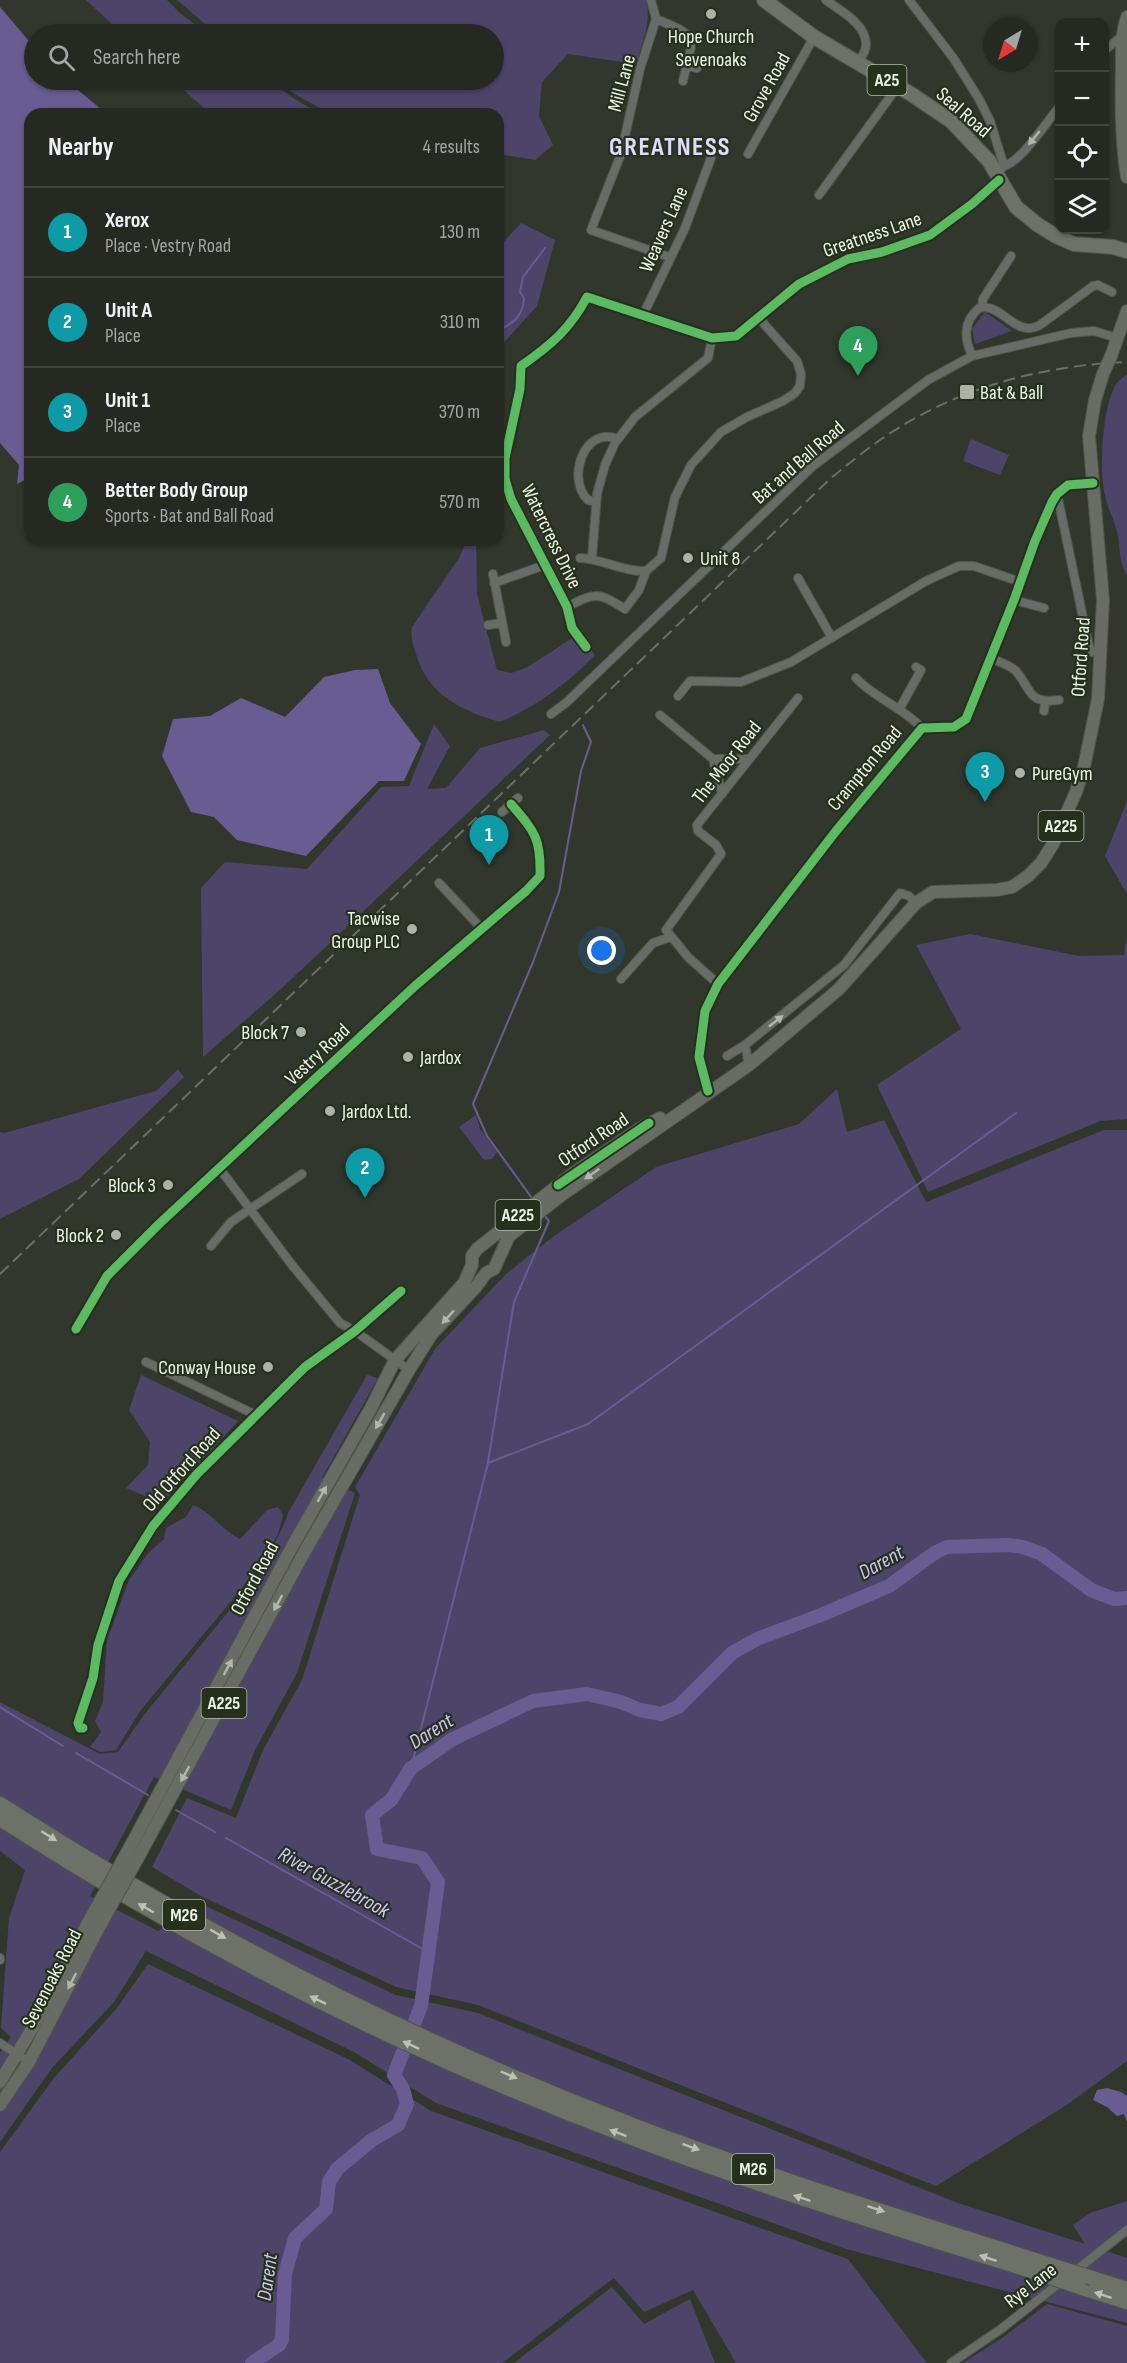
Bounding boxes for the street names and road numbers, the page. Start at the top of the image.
street label: Grove Road [738,49,796,126]
street label: Mill Lane [603,52,641,114]
road number: A25 [868,65,906,95]
street label: Seal Road [931,83,996,143]
street label: Weavers Lane [634,183,693,276]
street label: Greatness Lane [820,207,925,263]
street label: Bat and Ball Road [748,416,850,509]
street label: Watercress Drive [516,480,587,593]
street label: Otford Road [1066,616,1096,698]
street label: The Moor Road [687,716,767,809]
street label: Crampton Road [822,721,907,816]
road number: A225 [1038,811,1084,841]
street label: Vestry Road [280,1019,355,1091]
street label: Otford Road [554,1108,633,1172]
road number: A225 [496,1200,540,1230]
street label: Old Otford Road [138,1423,226,1517]
street label: Otford Road [226,1538,284,1619]
road number: A225 [202,1688,246,1718]
road number: M26 [163,1900,205,1930]
street label: Sevenoaks Road [17,1925,87,2032]
road number: M26 [732,2154,774,2184]
street label: Rye Lane [1000,2258,1061,2314]

